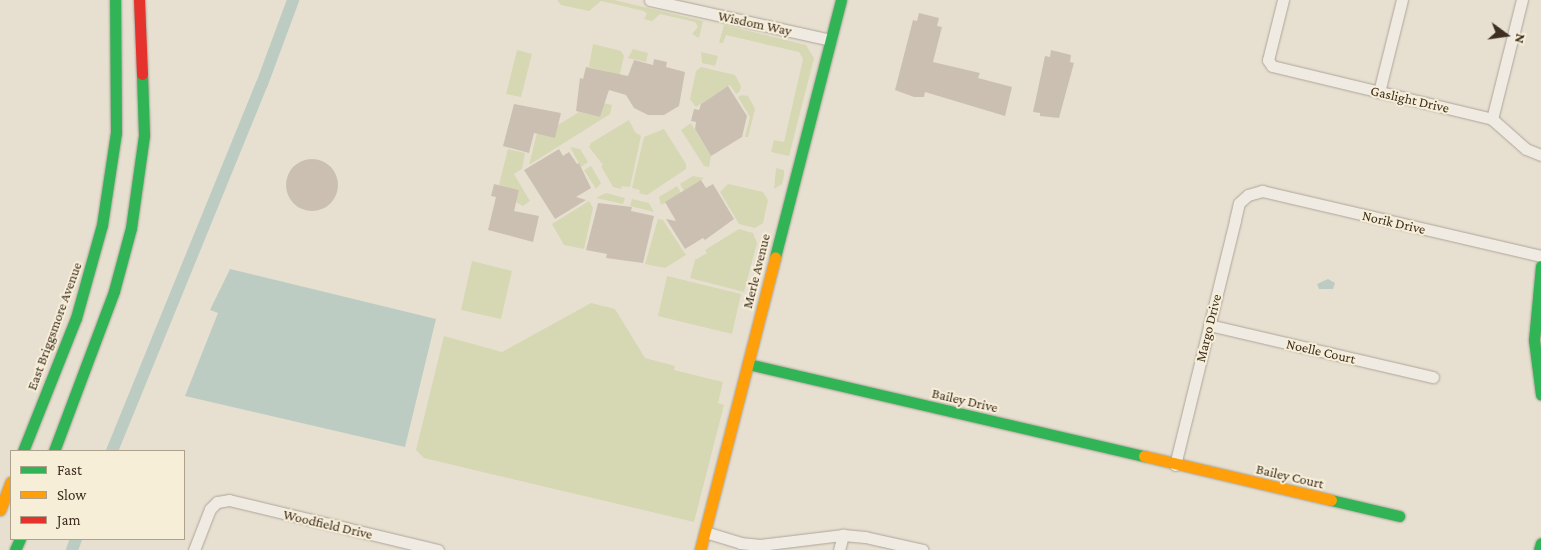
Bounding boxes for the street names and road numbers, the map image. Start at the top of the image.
street label: Wisdom Way [717,7,793,39]
street label: Gaslight Drive [1369,82,1451,116]
street label: Norik Drive [1361,207,1427,237]
street label: Merle Avenue [739,232,773,310]
street label: East Briggsmore Avenue [23,260,85,392]
street label: Margo Drive [1191,292,1225,364]
street label: Noelle Court [1285,335,1357,367]
street label: Bailey Drive [930,384,1000,416]
street label: Bailey Court [1255,460,1325,492]
street label: Woodfield Drive [282,506,374,542]

